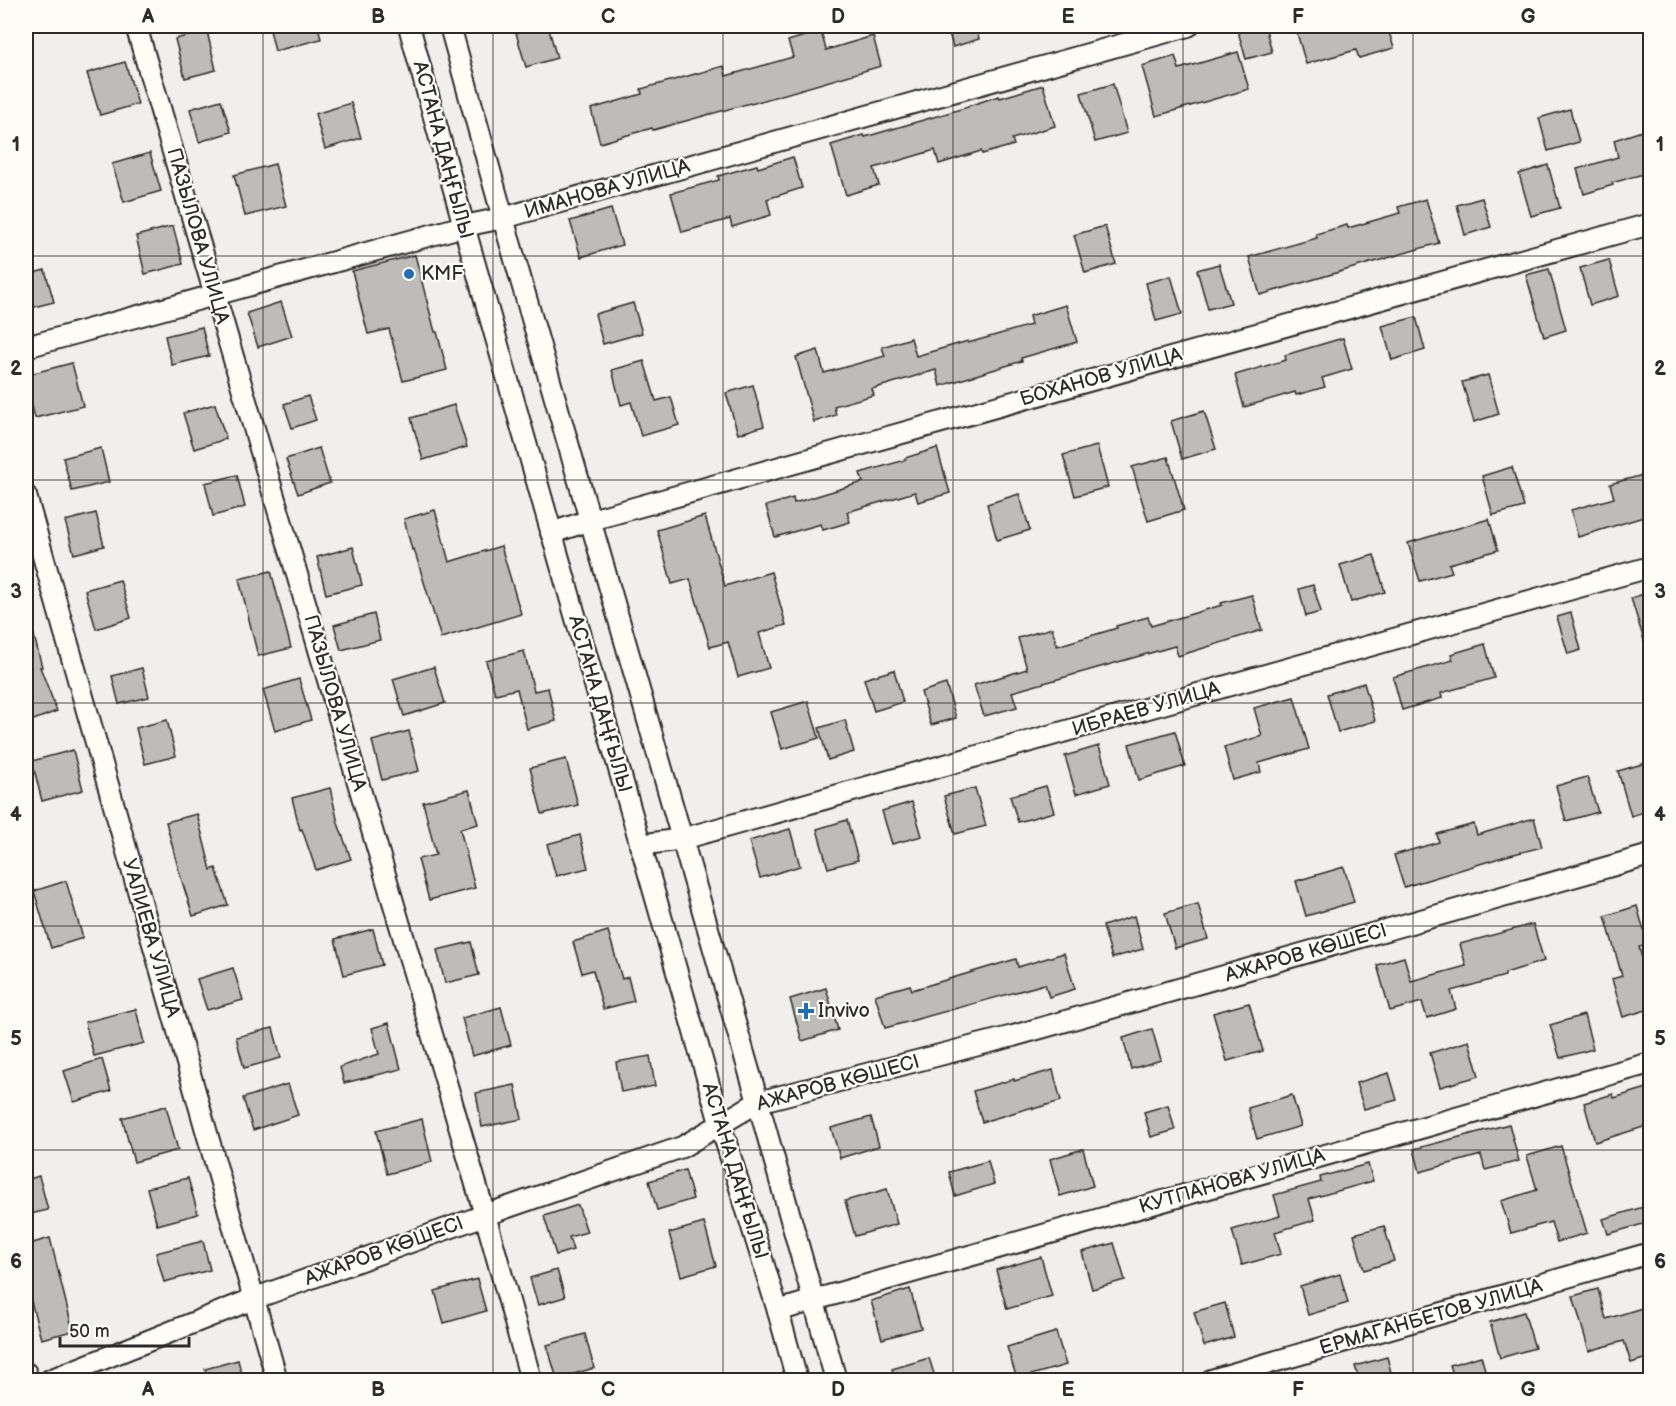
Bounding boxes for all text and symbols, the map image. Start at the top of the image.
text: A [141,5,155,29]
text: B [371,5,385,29]
text: C [601,5,615,29]
text: D [831,5,845,29]
text: E [1062,5,1075,29]
text: F [1292,5,1304,29]
text: G [1521,5,1536,29]
street label: АСТАНА ДАҢҒЫЛЫ [407,57,478,242]
text: 1 [12,133,20,157]
text: 1 [1656,133,1664,157]
street label: ПАЗЫЛОВА УЛИЦА [161,145,235,328]
street label: ИМАНОВА УЛИЦА [521,154,693,224]
place label: KMF [421,262,463,286]
marker: KMF [402,267,416,281]
street label: БОХАНОВ УЛИЦА [1017,342,1186,412]
text: 2 [10,357,22,381]
text: 2 [1654,357,1666,381]
text: 3 [10,580,22,604]
text: 3 [1654,580,1666,604]
street label: ПАЗЫЛОВА УЛИЦА [298,612,372,795]
street label: АСТАНА ДАҢҒЫЛЫ [563,612,637,795]
street label: ИБРАЕВ УЛИЦА [1069,676,1223,742]
text: 4 [10,803,22,827]
text: 4 [1654,803,1666,827]
street label: УАЛИЕВА УЛИЦА [117,856,185,1021]
street label: АЖАРОВ КӨШЕСІ [1221,918,1390,988]
place label: Invivo [818,999,870,1023]
marker: Invivo [799,1004,813,1018]
text: 5 [10,1027,22,1051]
text: 5 [1654,1027,1666,1051]
street label: АЖАРОВ КӨШЕСІ [753,1050,922,1117]
street label: АСТАНА ДАҢҒЫЛЫ [696,1079,773,1262]
street label: КУТПАНОВА УЛИЦА [1136,1143,1328,1219]
street label: АЖАРОВ КӨШЕСІ [300,1211,467,1291]
text: 6 [10,1250,22,1274]
text: 6 [1654,1250,1666,1274]
street label: ЕРМАГАНБЕТОВ УЛИЦА [1317,1273,1546,1360]
scale bar [60,1310,189,1348]
text: 50 m [69,1321,110,1342]
text: A [141,1378,155,1402]
text: B [371,1378,385,1402]
text: C [601,1378,615,1402]
text: D [831,1378,845,1402]
text: E [1062,1378,1075,1402]
text: F [1292,1378,1304,1402]
text: G [1521,1378,1536,1402]

